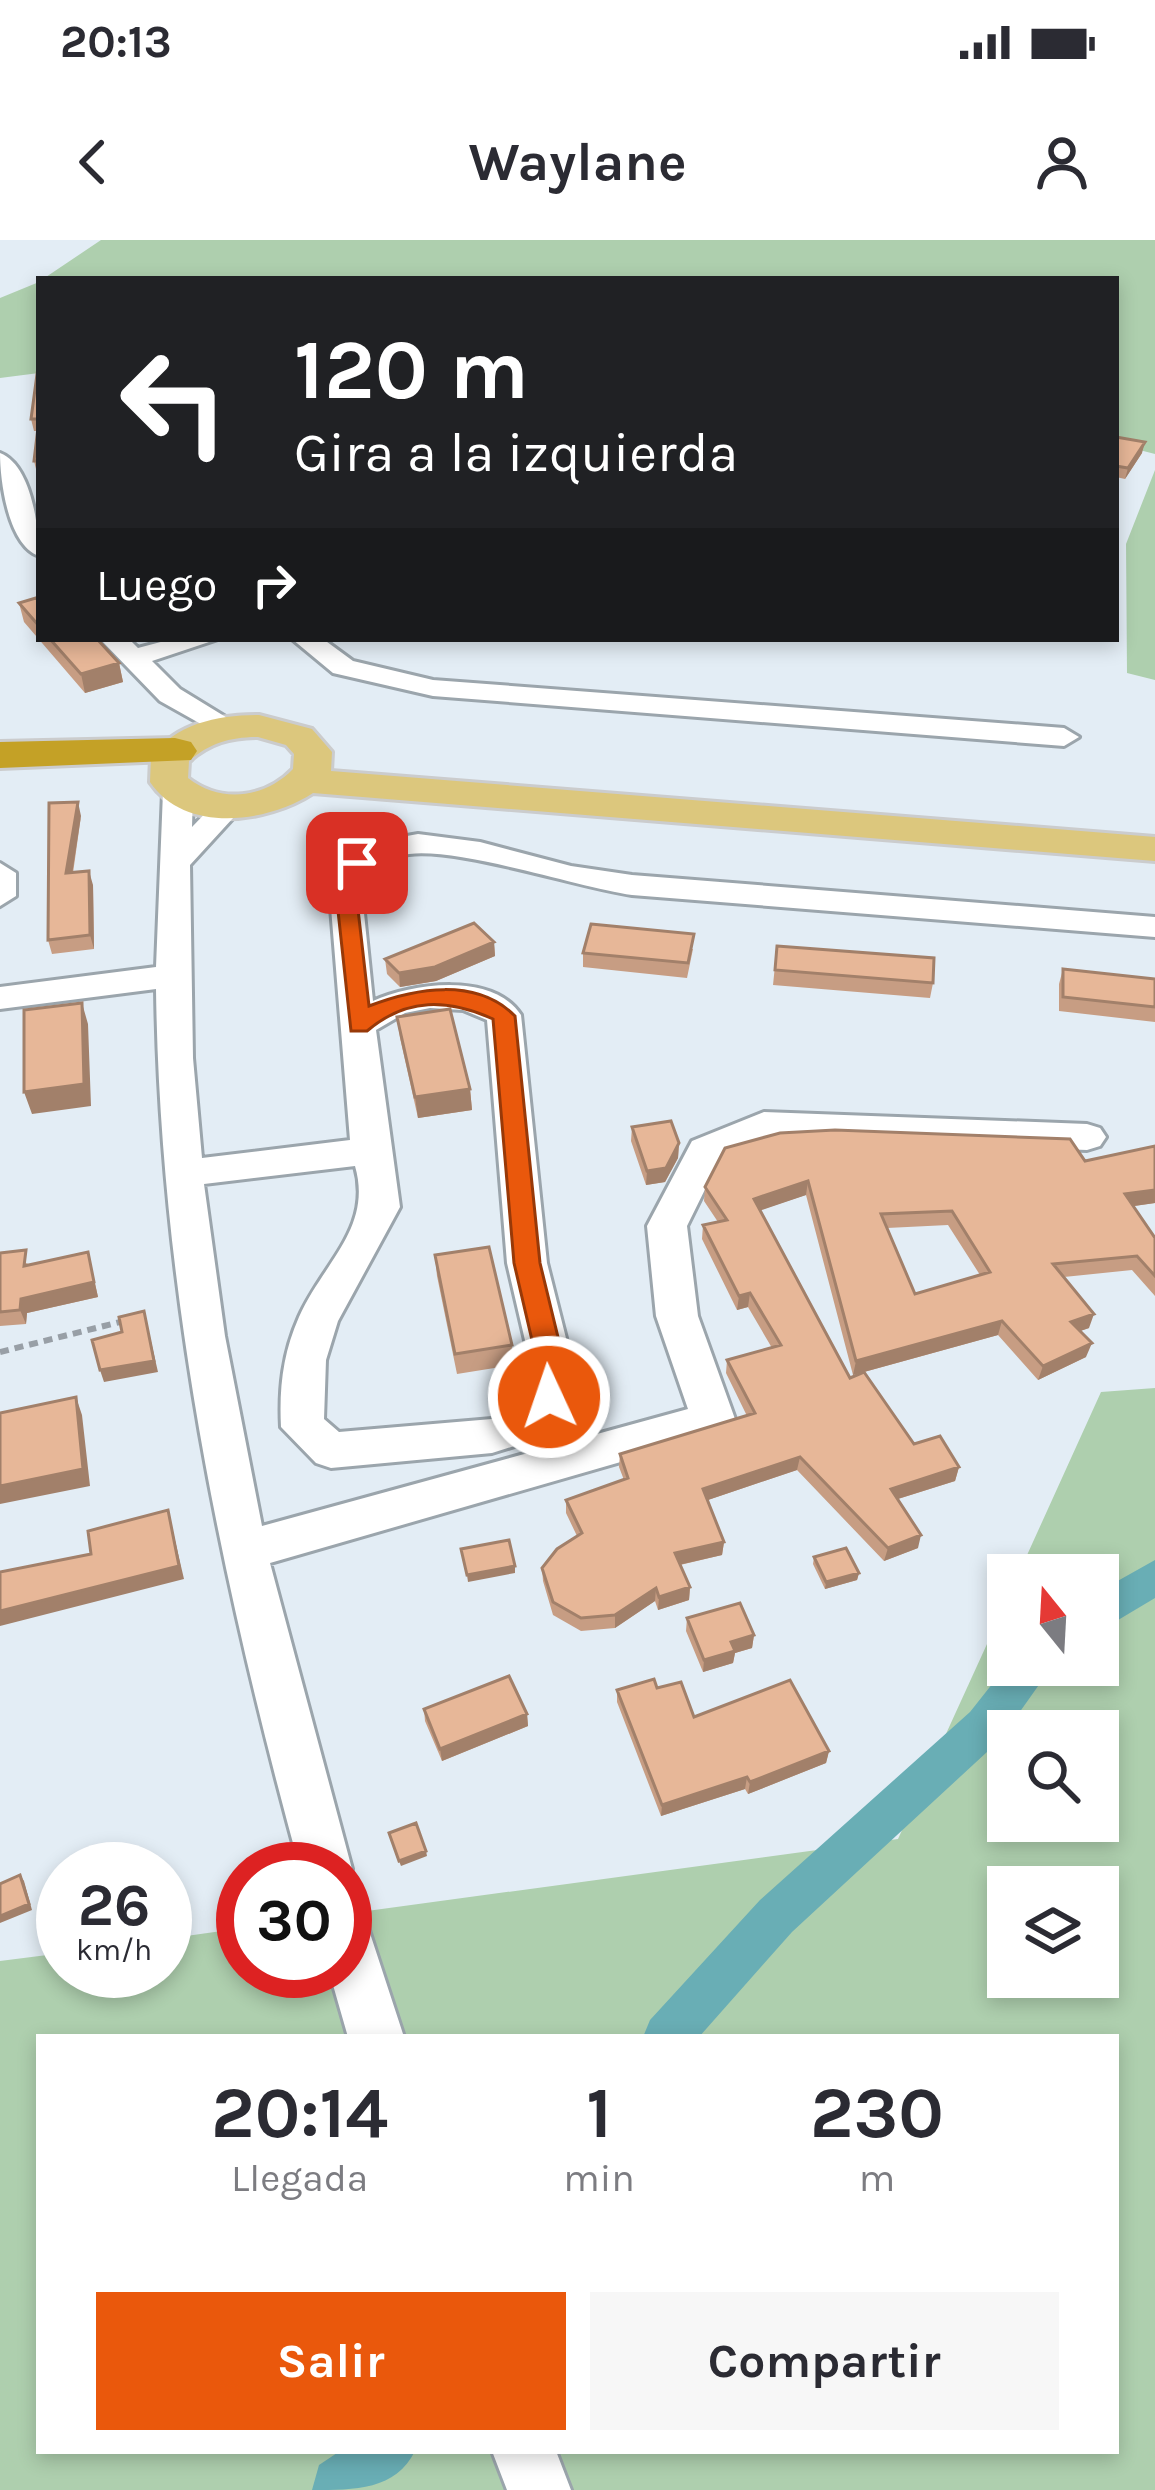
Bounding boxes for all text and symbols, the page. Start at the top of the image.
text: 20:13 [60,16,172,68]
icon: back [60,129,126,195]
icon: person [1029,129,1095,195]
text: Waylane [468,130,687,194]
text: 120 m [294,321,529,419]
icon: left [96,324,252,480]
text: Gira a la izquierda [294,421,738,485]
icon: right [241,552,307,618]
text: Luego [96,559,217,611]
pin [306,812,408,914]
icon: arrive [324,830,390,896]
position arrow [486,1334,612,1460]
north arrow [987,1554,1119,1686]
map controls [987,1554,1119,1998]
button: search [987,1710,1119,1842]
speed limit sign: 30 [216,1842,372,1998]
button: layers [987,1866,1119,1998]
text: 26 [78,1870,150,1940]
text: km/h [76,1932,152,1968]
text: 20:14 [211,2071,388,2155]
text: 1 [586,2071,612,2155]
text: 230 [810,2071,944,2155]
text: Llegada [231,2155,368,2201]
text: min [563,2155,635,2201]
text: m [859,2155,895,2201]
button: Salir [96,2292,566,2430]
button: Compartir [590,2292,1059,2430]

